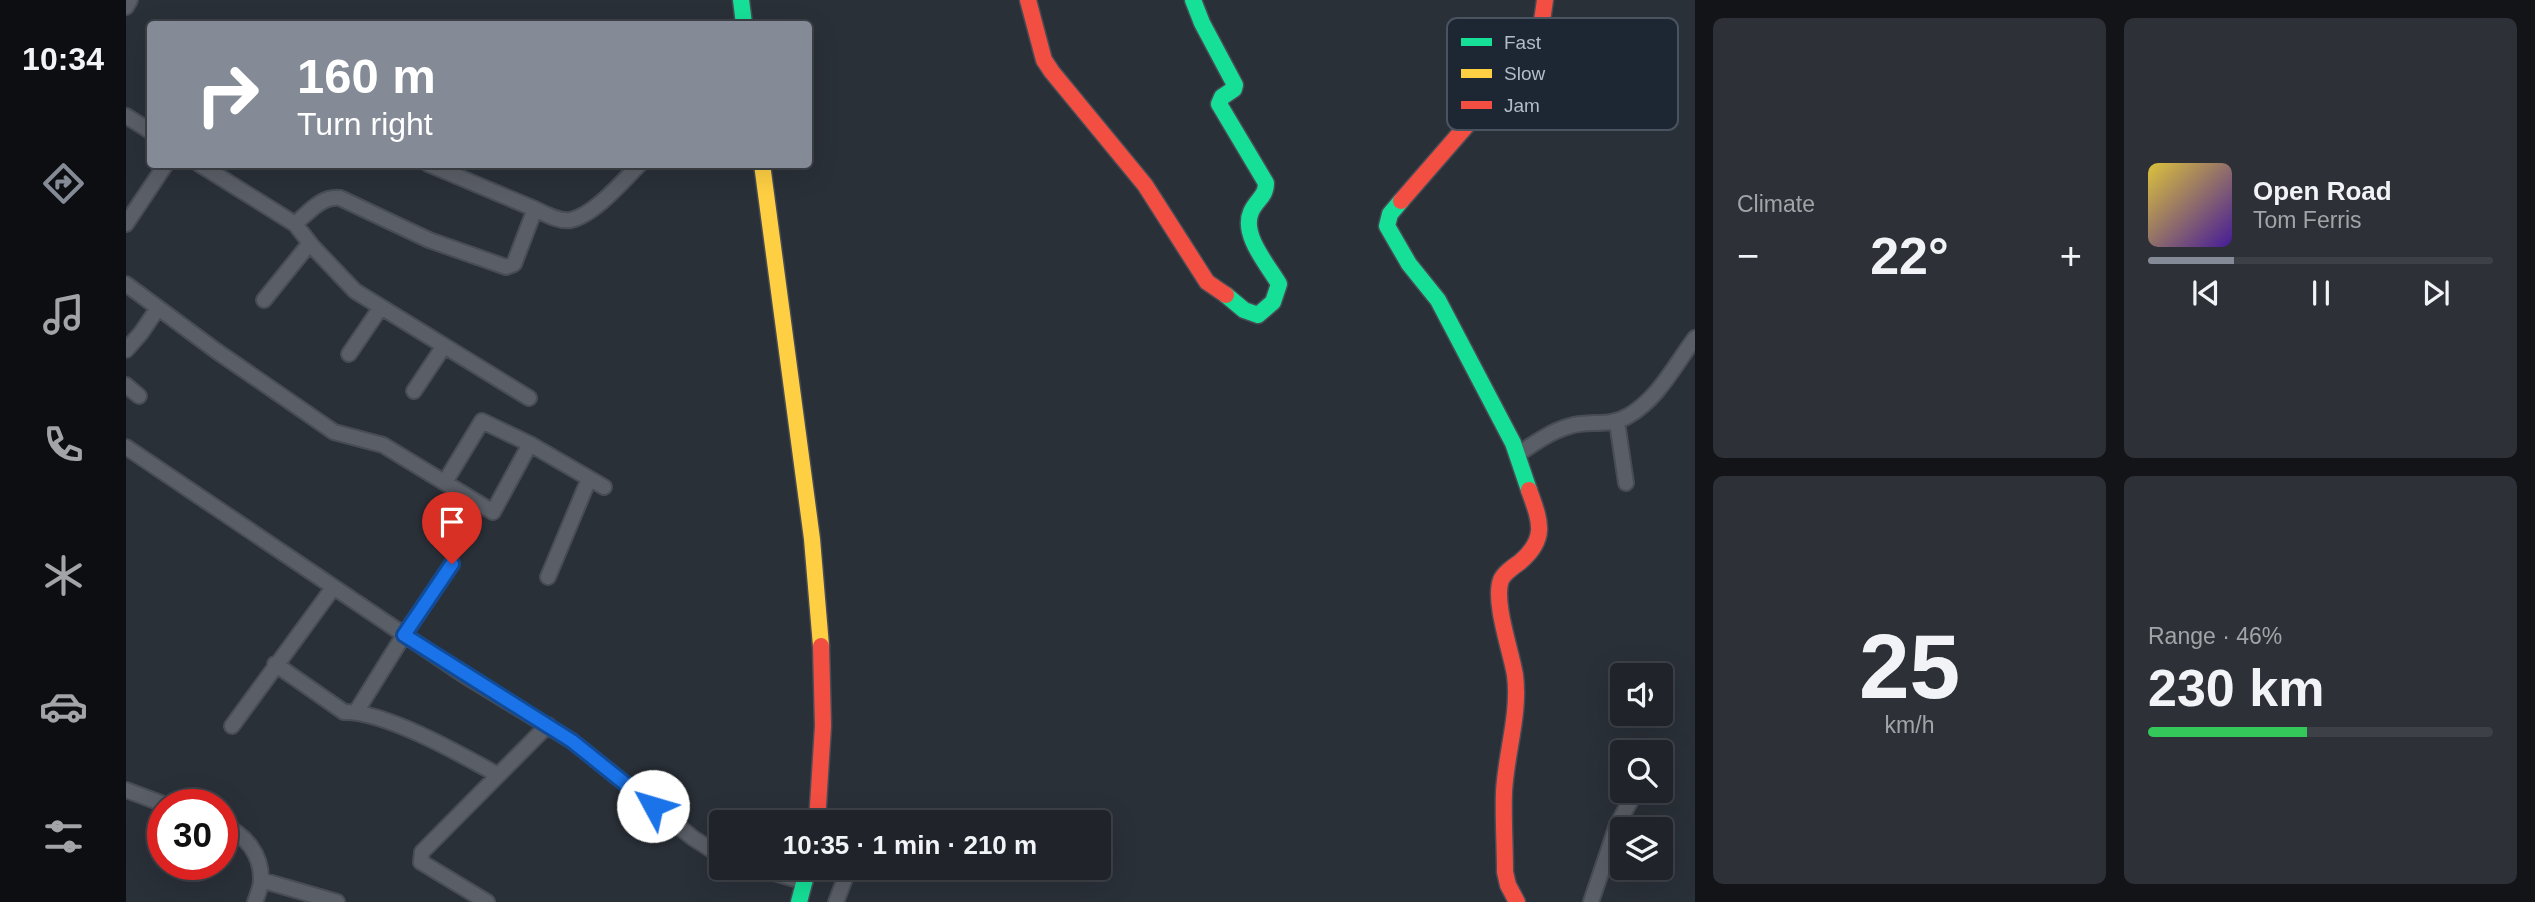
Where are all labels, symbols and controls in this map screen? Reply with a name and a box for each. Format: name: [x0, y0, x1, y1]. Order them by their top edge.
legend: [1447, 18, 1678, 130]
text: Fast: [1504, 32, 1542, 53]
text: 10:34: [22, 41, 104, 77]
icon: right: [182, 49, 273, 140]
text: 160 m: [297, 49, 436, 103]
text: Slow: [1504, 63, 1545, 84]
text: Jam: [1504, 95, 1540, 116]
text: Turn right: [297, 106, 433, 142]
icon: directions: [39, 159, 88, 208]
text: Open Road: [2253, 176, 2392, 206]
text: Climate: [1737, 191, 1815, 217]
text: Tom Ferris: [2253, 207, 2362, 233]
text: 22°: [1870, 227, 1949, 285]
text: −: [1737, 235, 1759, 277]
text: +: [2060, 235, 2082, 277]
icon: previous: [2187, 274, 2225, 312]
icon: pause: [2302, 274, 2340, 312]
icon: next: [2417, 274, 2455, 312]
icon: music: [39, 290, 88, 339]
icon: phone: [39, 420, 88, 469]
pin: [422, 492, 482, 564]
icon: arrive: [433, 503, 471, 541]
icon: climate: [39, 551, 88, 600]
text: 25: [1859, 616, 1960, 717]
text: Range · 46%: [2148, 623, 2282, 649]
text: 230 km: [2148, 659, 2324, 717]
map controls: [1610, 663, 1673, 880]
button: sound: [1610, 663, 1673, 726]
icon: car: [39, 682, 88, 731]
text: km/h: [1885, 712, 1934, 738]
button: search: [1610, 740, 1673, 803]
position arrow: [616, 769, 690, 843]
speed limit sign: 30: [147, 789, 238, 880]
icon: filters: [39, 812, 88, 861]
button: layers: [1610, 817, 1673, 880]
text: 10:35 · 1 min · 210 m: [783, 830, 1037, 860]

